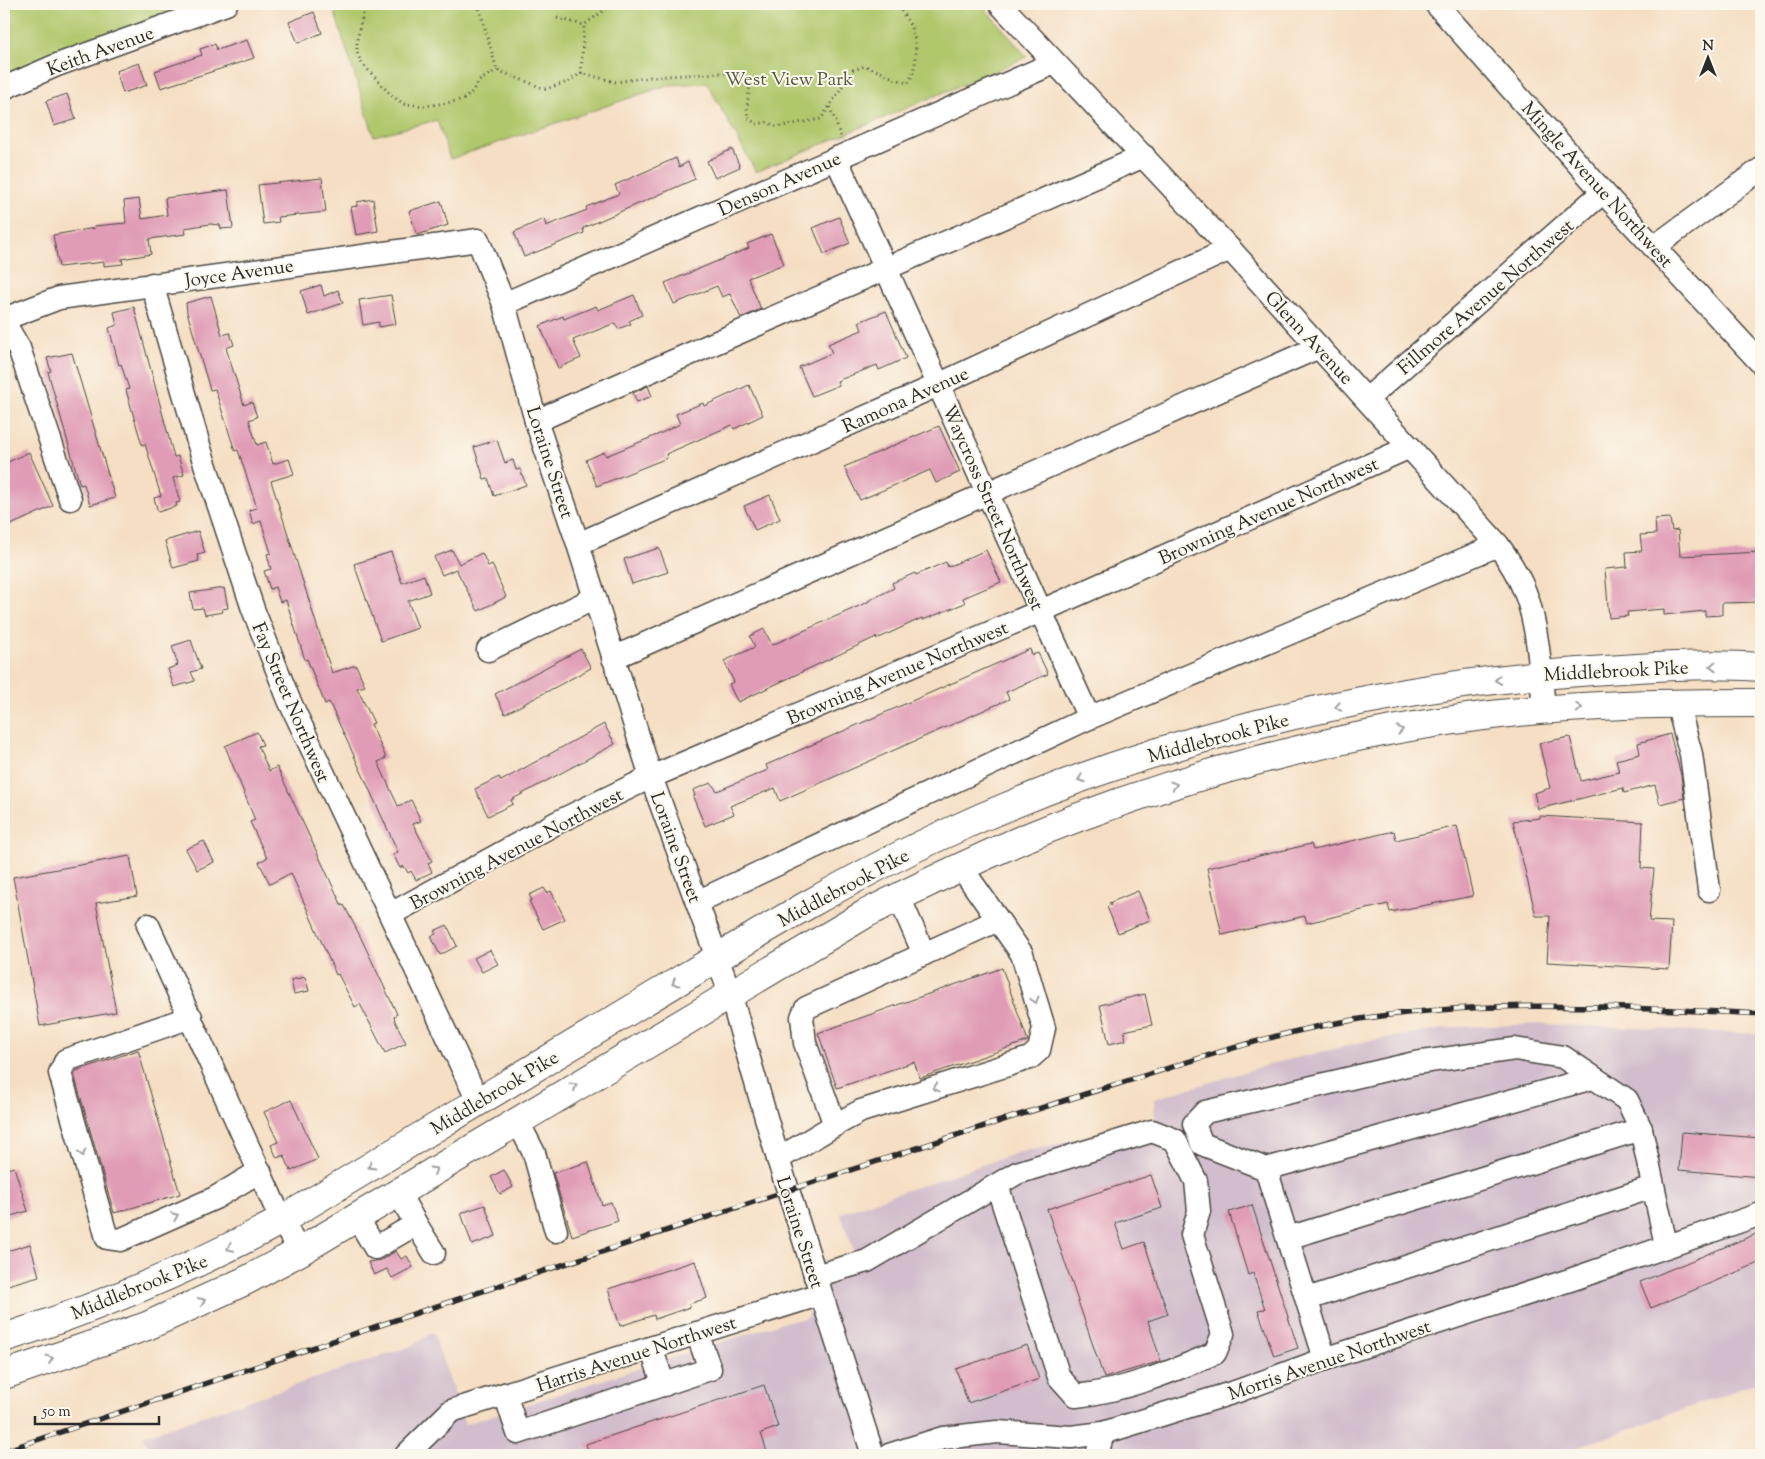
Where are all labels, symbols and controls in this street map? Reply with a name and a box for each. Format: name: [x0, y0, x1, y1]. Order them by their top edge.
street label: Keith Avenue: [43, 20, 158, 84]
north arrow: [1682, 32, 1732, 82]
text: N: [1702, 37, 1714, 57]
park label: West View Park: [725, 67, 854, 94]
street label: Mingle Avenue Northwest: [1514, 97, 1678, 275]
street label: Denson Avenue: [714, 146, 846, 224]
street label: Fillmore Avenue Northwest: [1392, 213, 1581, 382]
street label: Joyce Avenue: [182, 253, 296, 296]
street label: Glenn Avenue: [1258, 286, 1359, 392]
street label: Ramona Avenue: [838, 361, 974, 441]
street label: Waycross Street Northwest: [934, 401, 1049, 615]
street label: Loraine Street: [518, 403, 580, 523]
street label: Browning Avenue Northwest: [1155, 451, 1384, 573]
street label: Browning Avenue Northwest: [783, 615, 1013, 733]
street label: Fay Street Northwest: [244, 619, 336, 788]
street label: Middlebrook Pike: [1543, 655, 1689, 690]
one-way arrow: [1708, 660, 1716, 671]
one-way arrow: [1494, 674, 1502, 685]
one-way arrow: [1334, 701, 1342, 712]
one-way arrow: [1575, 702, 1583, 713]
street label: Middlebrook Pike: [1145, 708, 1292, 771]
one-way arrow: [1396, 726, 1405, 736]
one-way arrow: [1077, 773, 1086, 783]
one-way arrow: [1170, 781, 1178, 791]
street label: Browning Avenue Northwest: [406, 782, 629, 918]
street label: Loraine Street: [642, 789, 707, 908]
street label: Middlebrook Pike: [774, 843, 915, 935]
one-way arrow: [671, 976, 680, 986]
one-way arrow: [1030, 996, 1040, 1004]
street label: Middlebrook Pike: [426, 1045, 565, 1143]
one-way arrow: [932, 1082, 940, 1092]
one-way arrow: [568, 1083, 577, 1093]
one-way arrow: [76, 1148, 86, 1157]
one-way arrow: [367, 1160, 376, 1169]
one-way arrow: [429, 1167, 438, 1177]
street label: Loraine Street: [768, 1173, 830, 1293]
one-way arrow: [170, 1211, 179, 1222]
one-way arrow: [227, 1242, 236, 1252]
street label: Middlebrook Pike: [68, 1249, 212, 1328]
one-way arrow: [197, 1297, 206, 1308]
street label: Harris Avenue Northwest: [533, 1310, 741, 1400]
street label: Morris Avenue Northwest: [1225, 1314, 1435, 1409]
one-way arrow: [45, 1355, 54, 1365]
scale bar: [35, 1394, 159, 1426]
text: 50 m: [41, 1402, 71, 1423]

